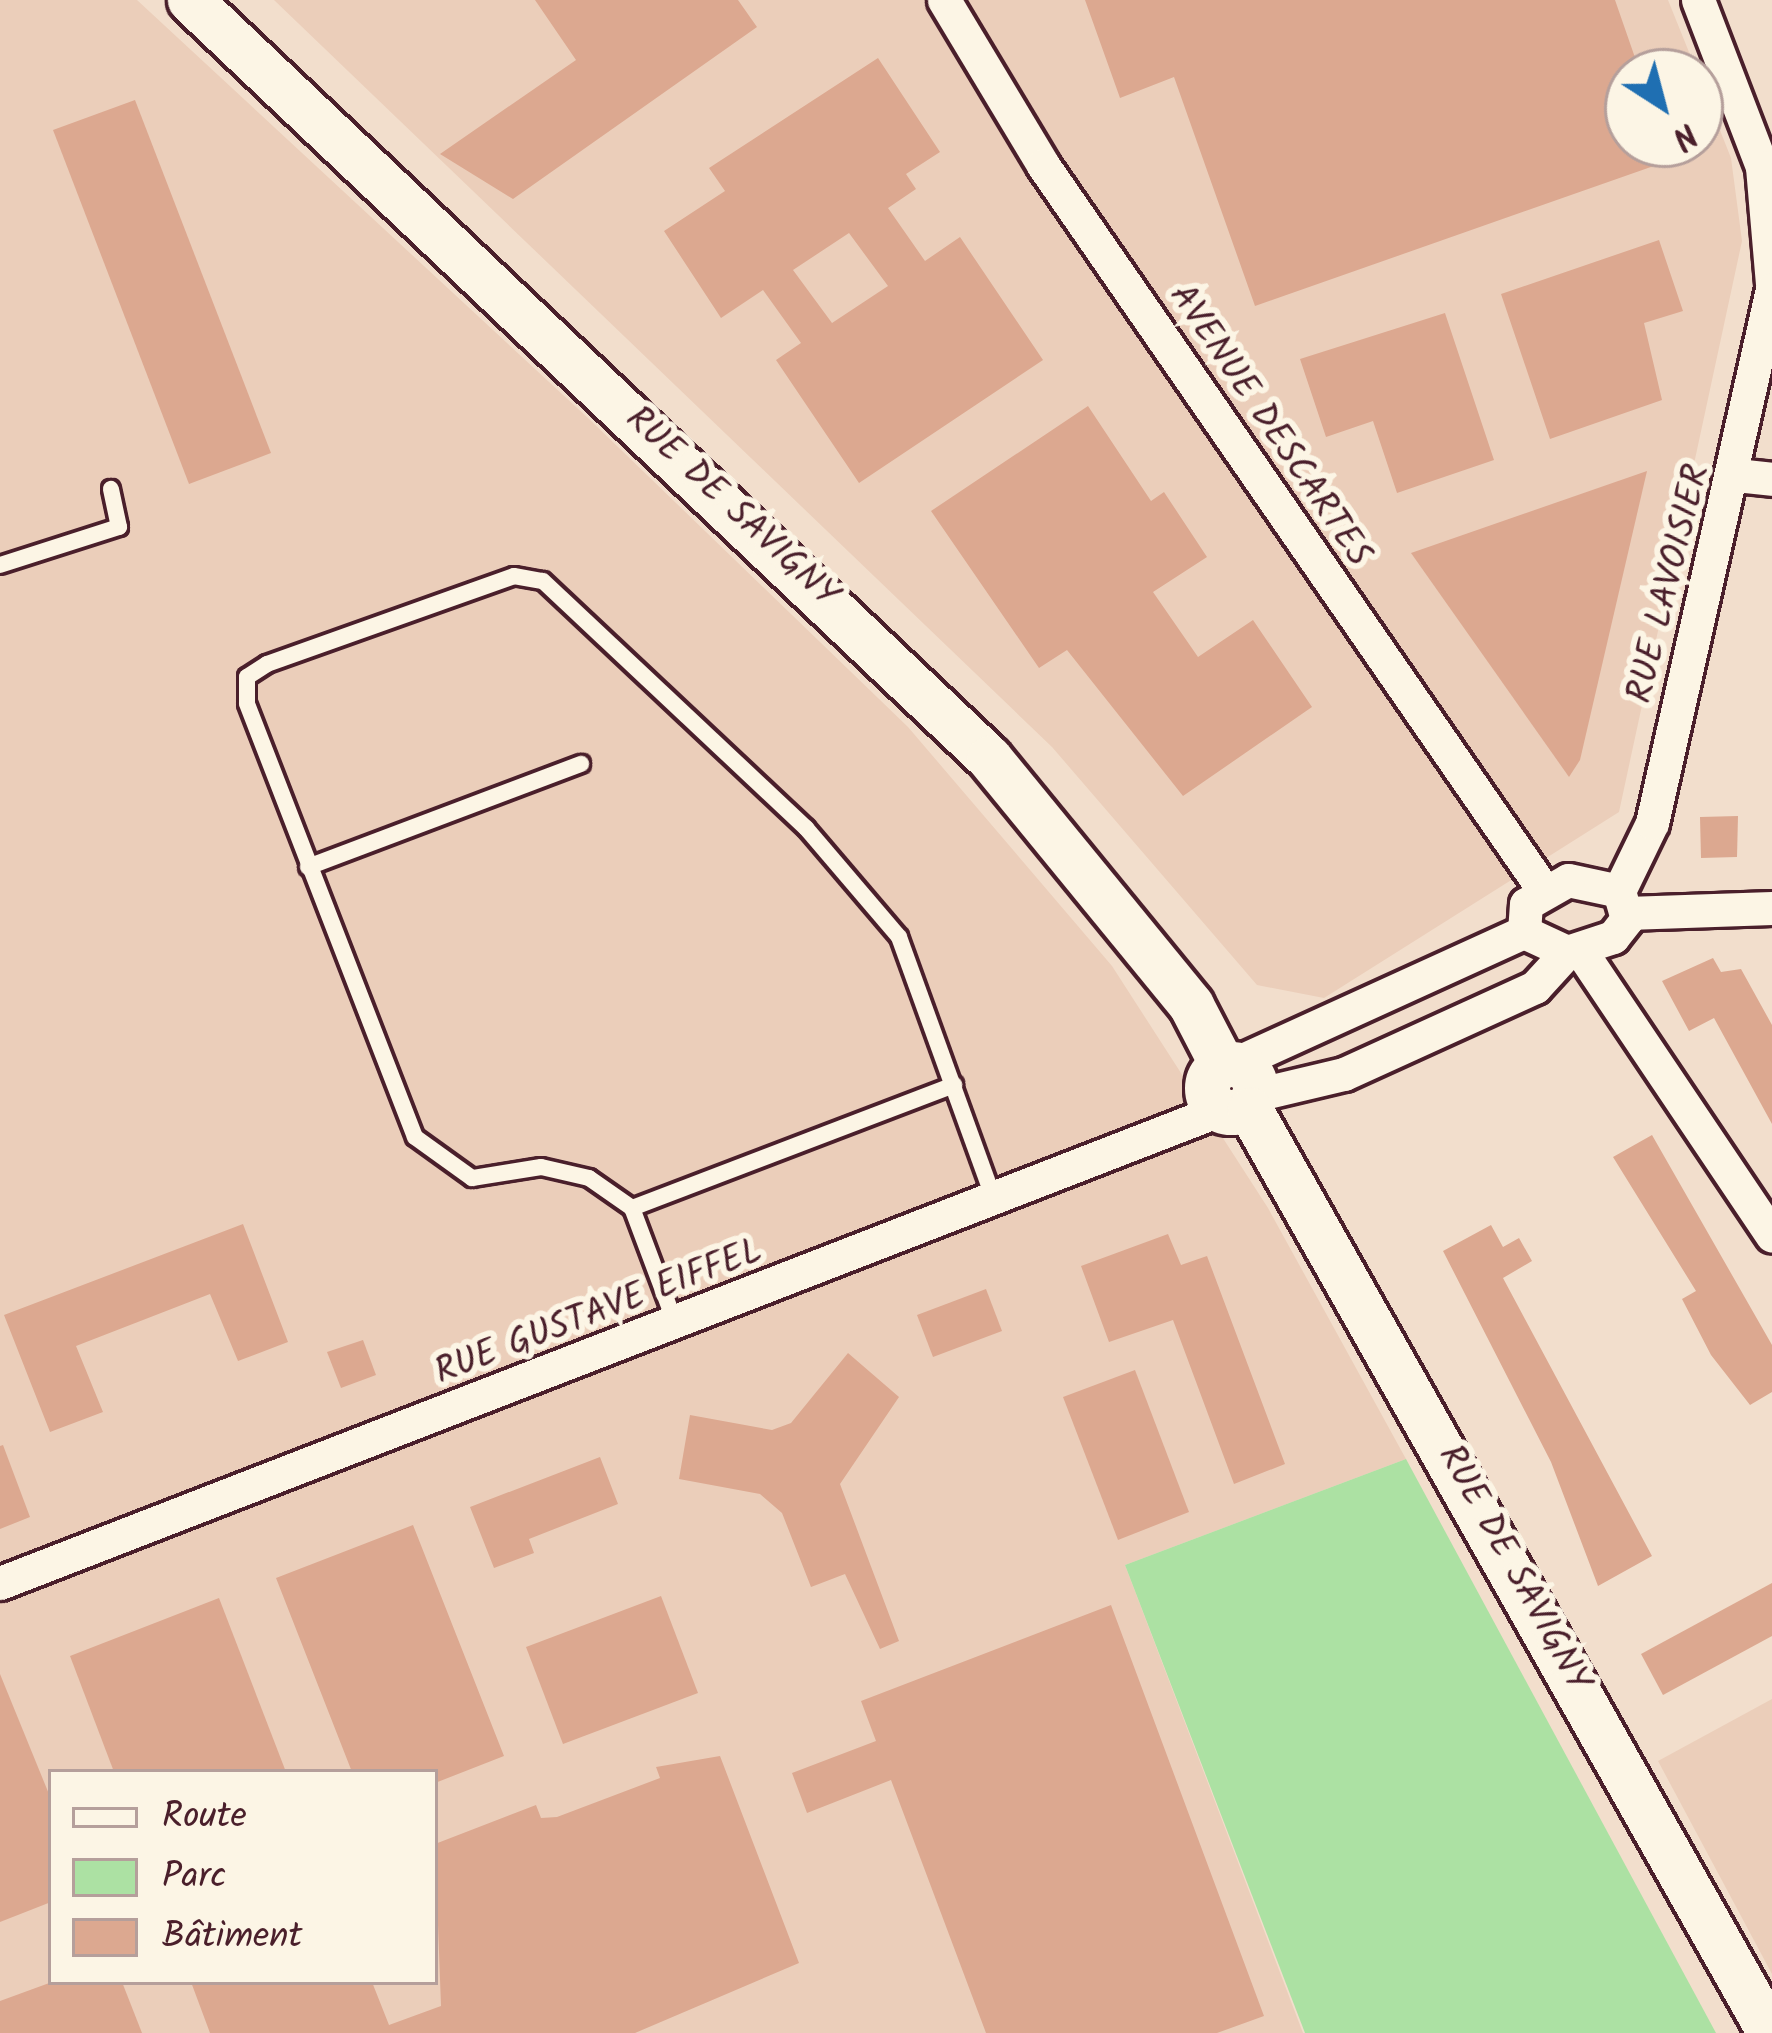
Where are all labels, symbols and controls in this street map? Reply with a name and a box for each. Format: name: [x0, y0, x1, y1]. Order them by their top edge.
north arrow: [1604, 48, 1724, 168]
text: N: [1660, 108, 1708, 163]
street label: AVENUE DESCARTES: [1159, 277, 1379, 575]
street label: RUE DE SAVIGNY: [616, 398, 846, 618]
street label: RUE LAVOISIER: [1619, 460, 1721, 708]
street label: RUE GUSTAVE EIFFEL: [429, 1231, 769, 1395]
street label: RUE DE SAVIGNY: [1427, 1438, 1599, 1700]
legend: [48, 1769, 438, 1985]
text: Route: [162, 1789, 247, 1846]
text: Parc: [162, 1849, 226, 1906]
text: Bâtiment: [162, 1909, 302, 1966]

